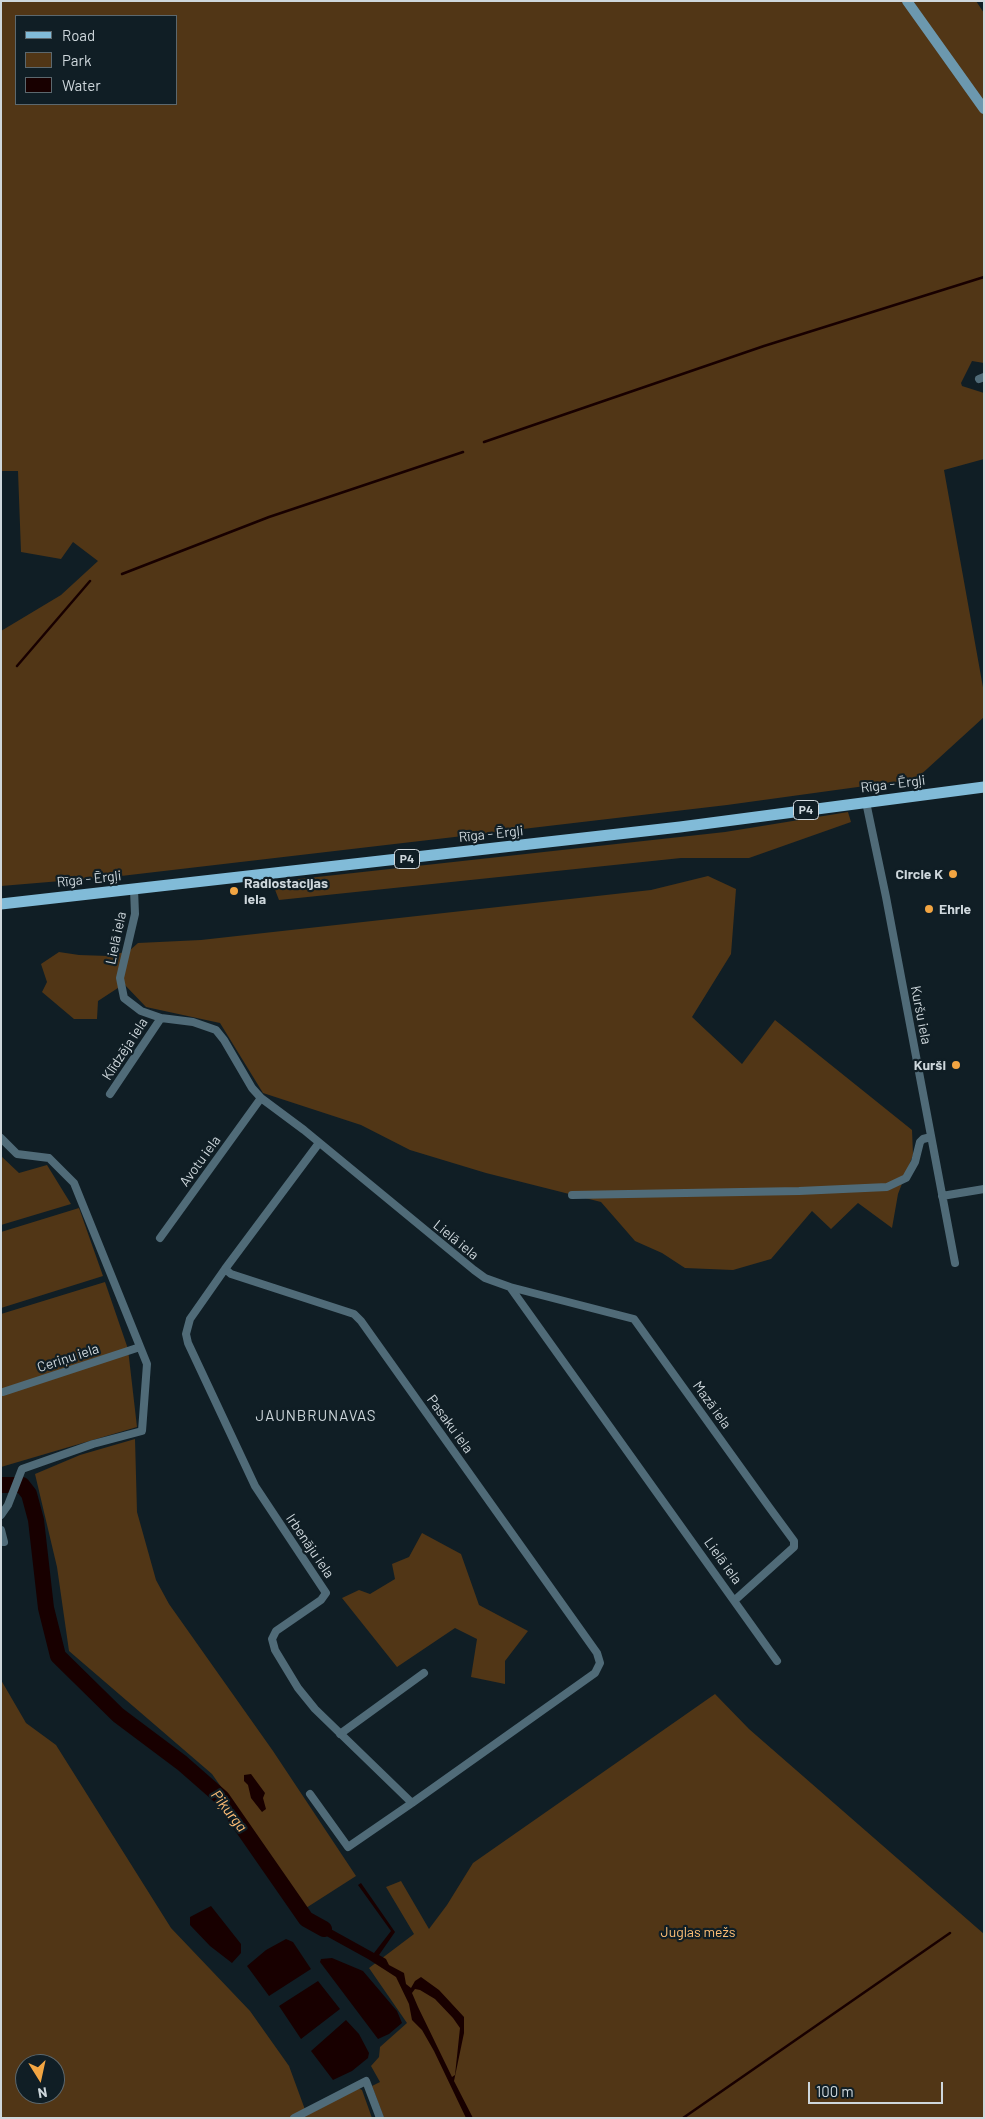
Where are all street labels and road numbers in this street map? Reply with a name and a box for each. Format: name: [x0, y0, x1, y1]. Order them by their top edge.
street label: Rīga - Ērgļi: [860, 772, 926, 796]
road number: P4: [794, 800, 818, 820]
street label: Rīga - Ērgļi: [458, 822, 524, 846]
road number: P4: [394, 850, 420, 869]
street label: Rīga - Ērgļi: [56, 867, 122, 891]
street label: Lielā iela: [102, 910, 130, 966]
street label: Kuršu iela: [907, 984, 935, 1046]
street label: Klīdzēja iela: [99, 1015, 151, 1083]
street label: Avotu iela: [176, 1132, 224, 1190]
street label: Lielā iela: [430, 1217, 482, 1263]
street label: Ceriņu iela: [35, 1340, 101, 1376]
street label: Mazā iela: [689, 1378, 735, 1432]
street label: Pasaku iela: [423, 1392, 477, 1456]
street label: Irbenāju iela: [282, 1511, 338, 1581]
street label: Lielā iela: [700, 1534, 746, 1588]

